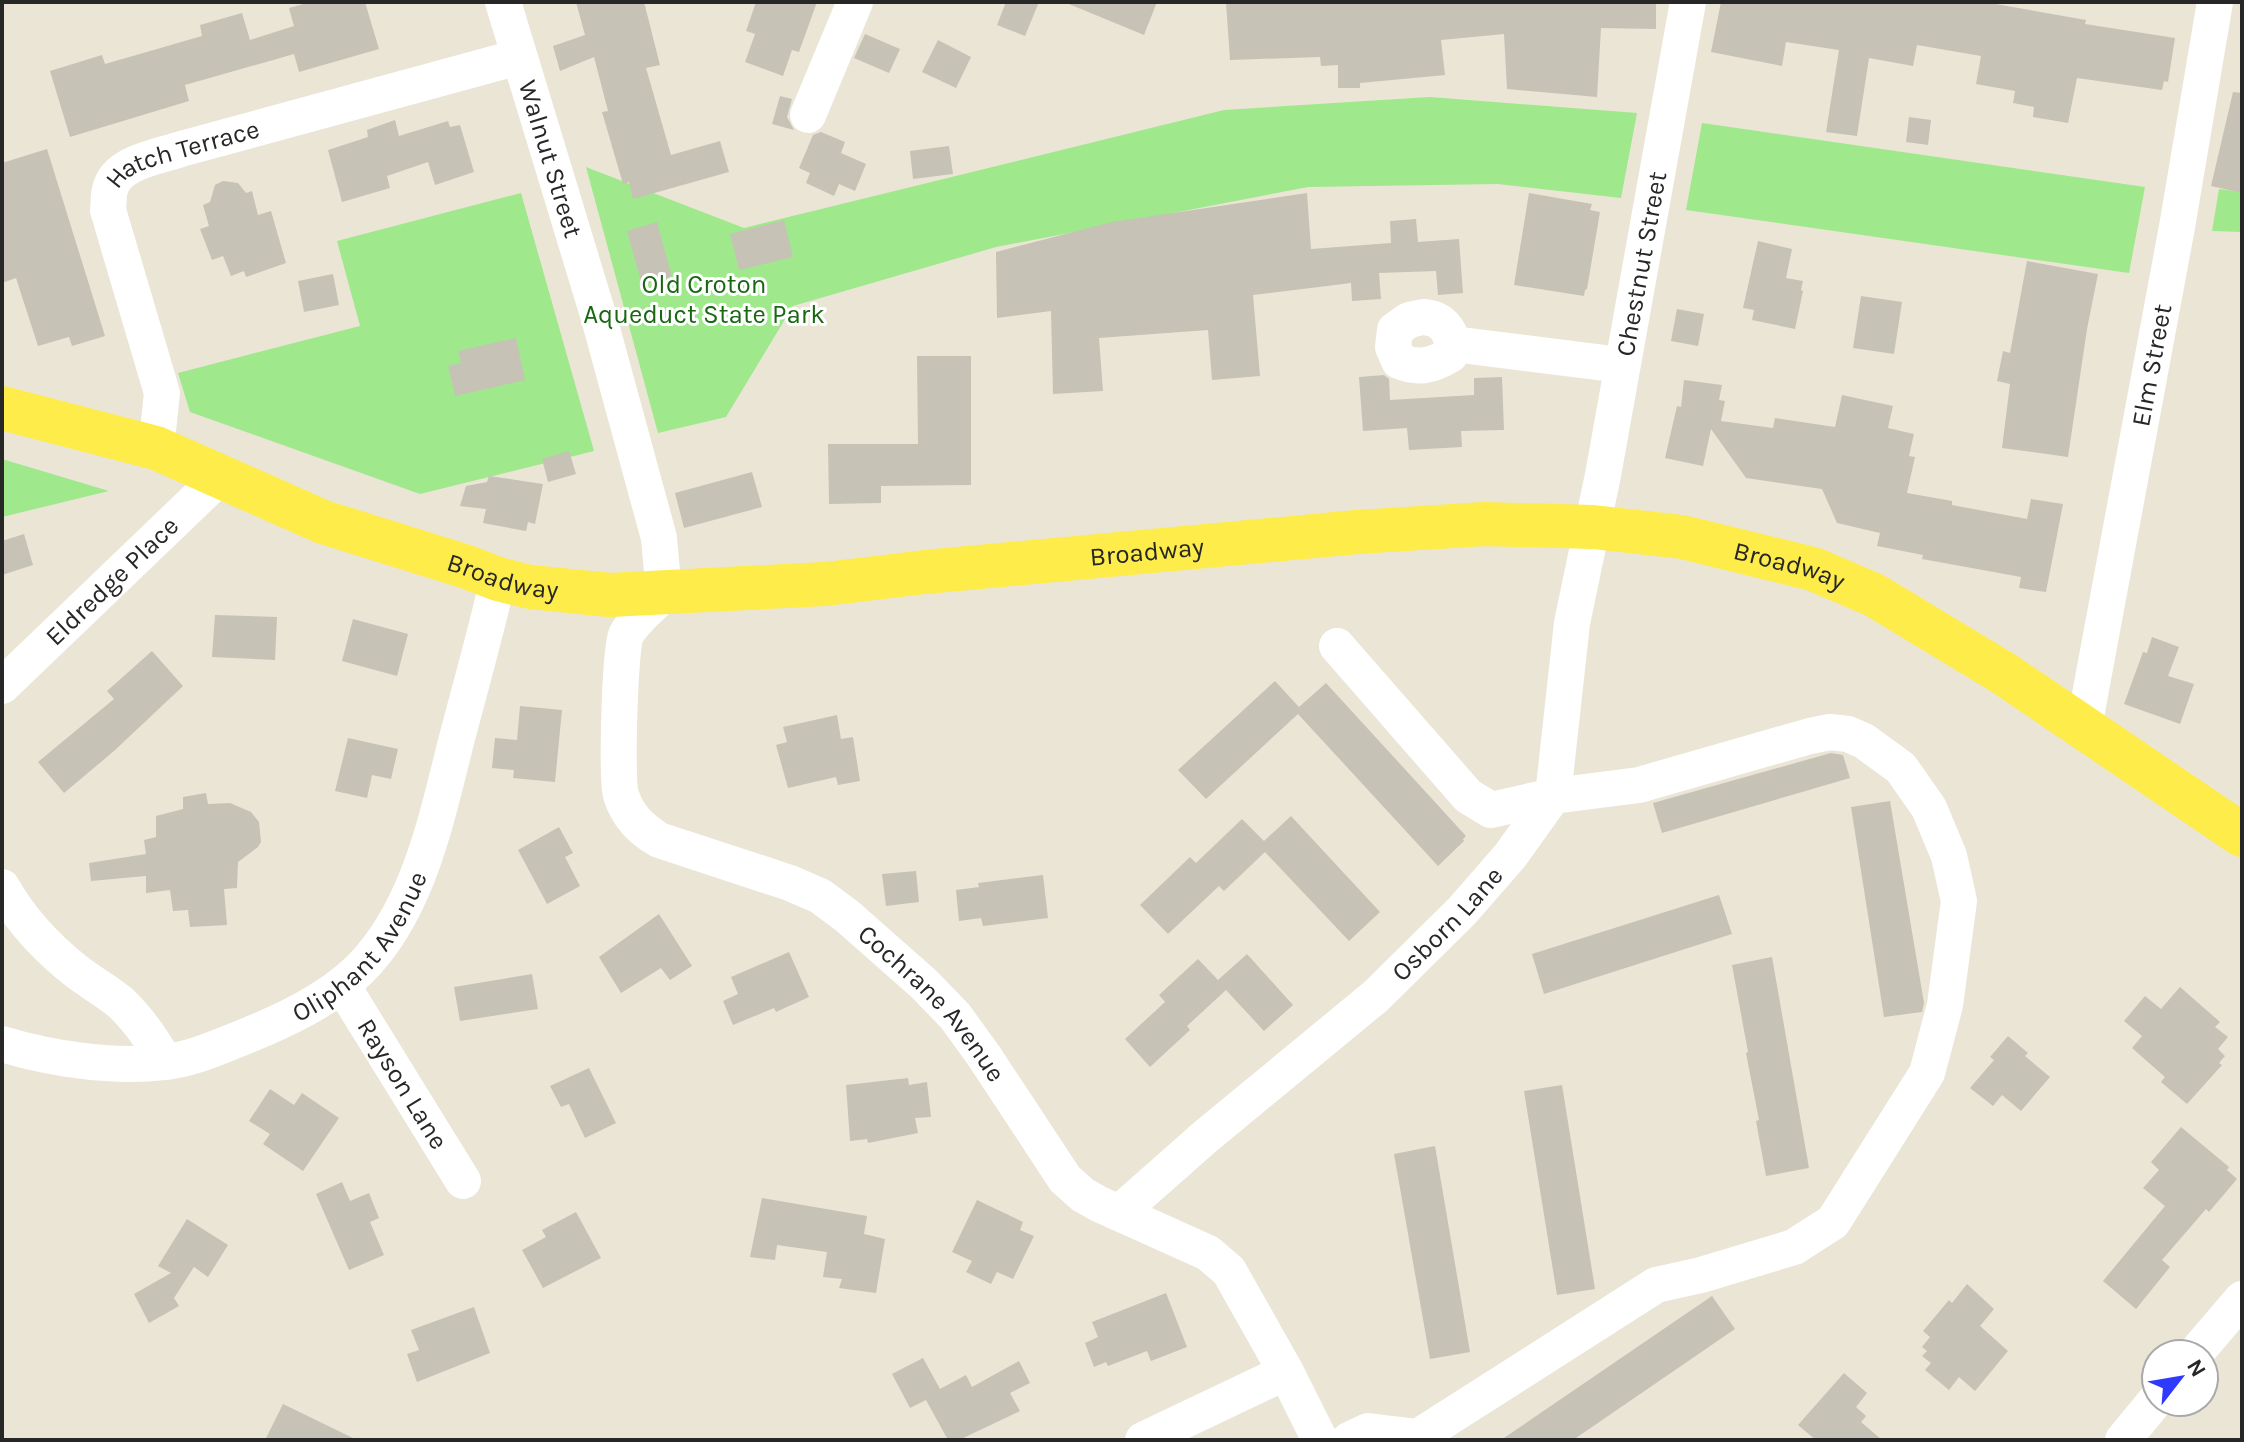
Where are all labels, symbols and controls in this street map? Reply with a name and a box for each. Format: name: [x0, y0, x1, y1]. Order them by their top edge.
street label: Walnut Street: [512, 77, 589, 242]
street label: Hatch Terrace: [99, 113, 263, 194]
street label: Chestnut Street: [1610, 169, 1673, 359]
park label: Old Croton Aqueduct State Park: [583, 269, 825, 330]
street label: Elm Street: [2125, 301, 2178, 429]
street label: Eldredge Place: [39, 510, 185, 652]
street label: Broadway: [1088, 531, 1205, 573]
street label: Broadway: [1730, 535, 1850, 597]
street label: Broadway: [443, 547, 560, 606]
street label: Osborn Lane: [1385, 860, 1510, 988]
street label: Oliphant Avenue: [287, 867, 434, 1029]
street label: Cochrane Avenue: [852, 918, 1012, 1088]
street label: Rayson Lane: [351, 1013, 454, 1155]
north arrow: [2140, 1338, 2220, 1418]
text: N: [2181, 1355, 2211, 1382]

